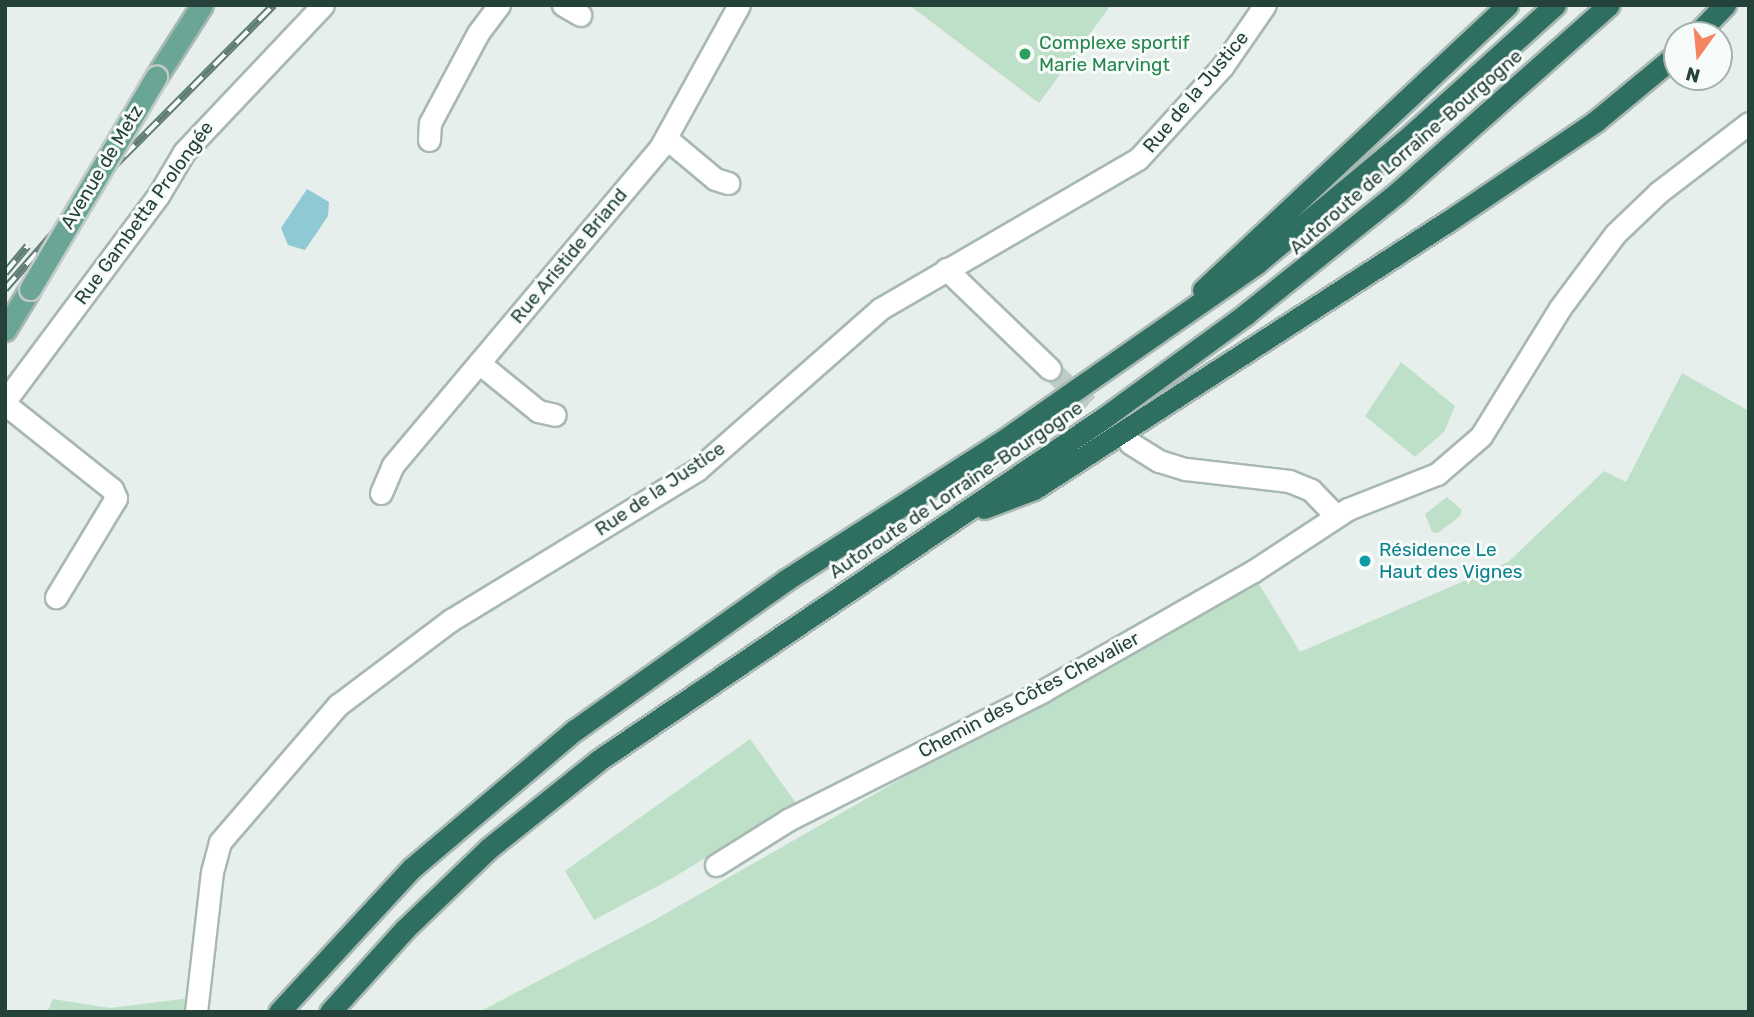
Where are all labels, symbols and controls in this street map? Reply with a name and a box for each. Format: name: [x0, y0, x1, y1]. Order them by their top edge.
north arrow: [1663, 21, 1733, 91]
street label: Rue de la Justice: [1138, 27, 1254, 157]
place label: Complexe sportif Marie Marvingt: [1039, 32, 1190, 76]
street label: Autoroute de Lorraine-Bourgogne: [1285, 45, 1527, 259]
marker: Complexe sportif Marie Marvingt: [1017, 46, 1033, 62]
text: N: [1683, 62, 1703, 88]
street label: Avenue de Metz: [56, 101, 148, 233]
street label: Rue Gambetta Prolongée: [70, 117, 218, 309]
street label: Rue Aristide Briand: [506, 184, 632, 328]
street label: Autoroute de Lorraine-Bourgogne: [825, 396, 1087, 584]
street label: Rue de la Justice: [591, 437, 729, 541]
place label: Résidence Le Haut des Vignes: [1379, 539, 1523, 583]
marker: Résidence Le Haut des Vignes: [1357, 553, 1373, 569]
street label: Chemin des Côtes Chevalier: [915, 627, 1143, 763]

